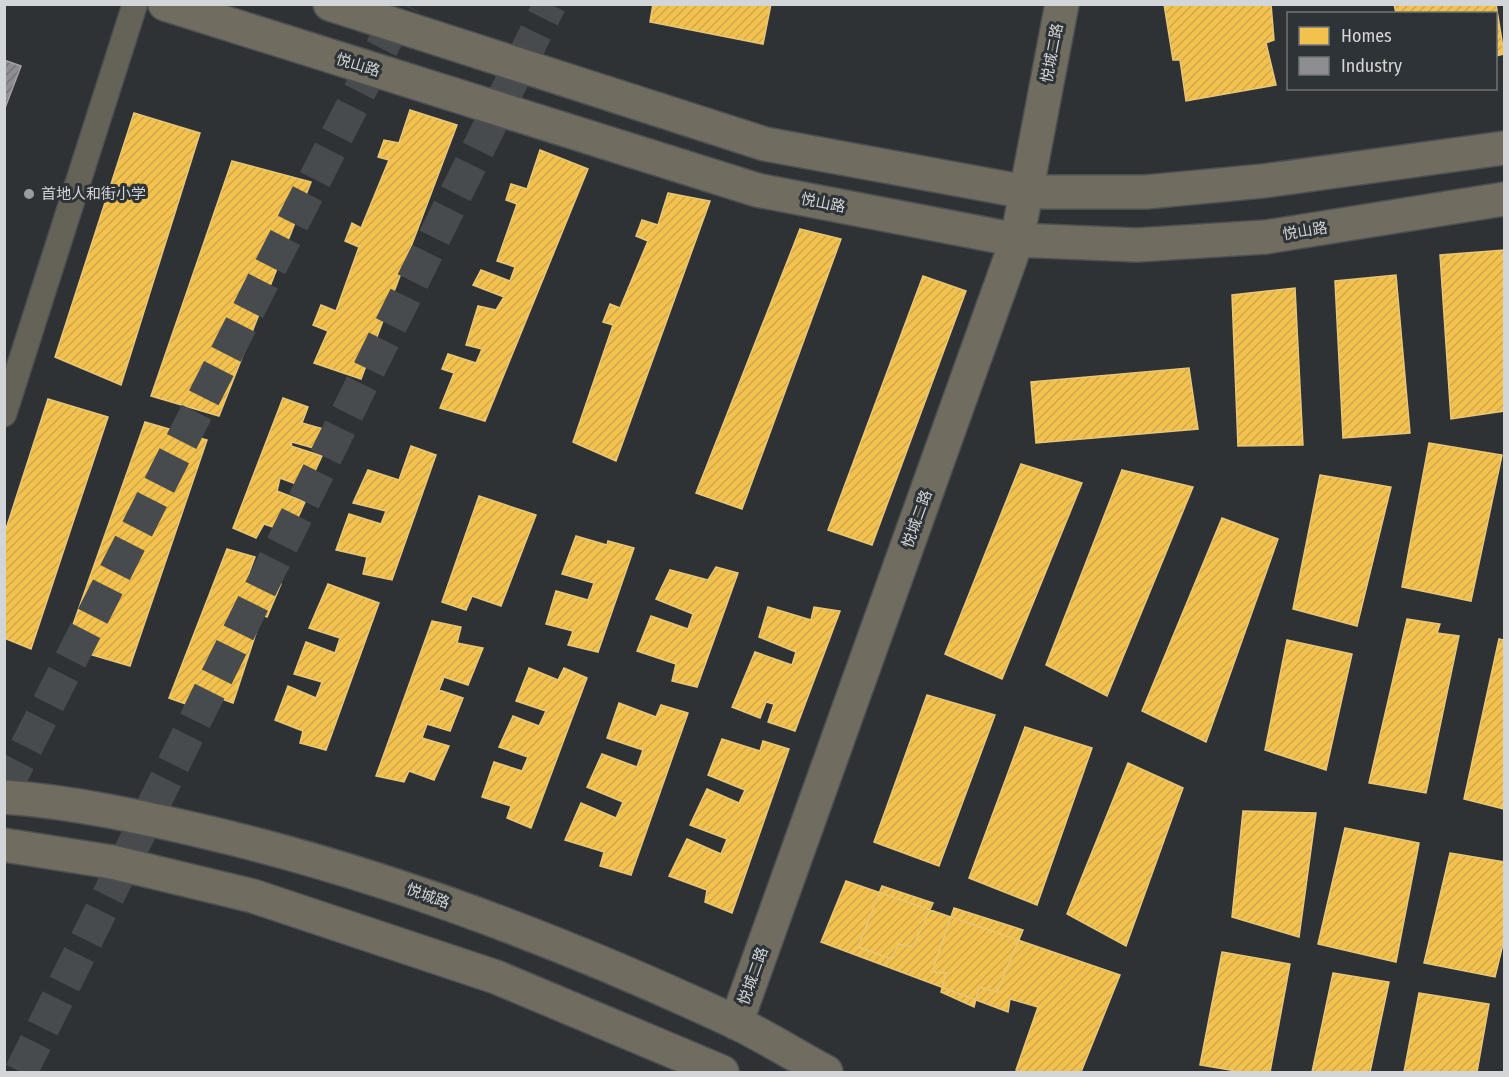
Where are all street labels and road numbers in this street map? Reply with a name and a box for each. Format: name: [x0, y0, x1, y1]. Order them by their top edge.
street label: 悦城二路: [1037, 22, 1067, 84]
street label: 悦山路: [334, 50, 382, 80]
street label: 悦山路: [799, 190, 847, 216]
street label: 悦山路: [1281, 219, 1329, 243]
street label: 悦城二路: [898, 488, 936, 550]
street label: 悦城路: [404, 880, 452, 912]
street label: 悦城二路: [734, 945, 772, 1007]

